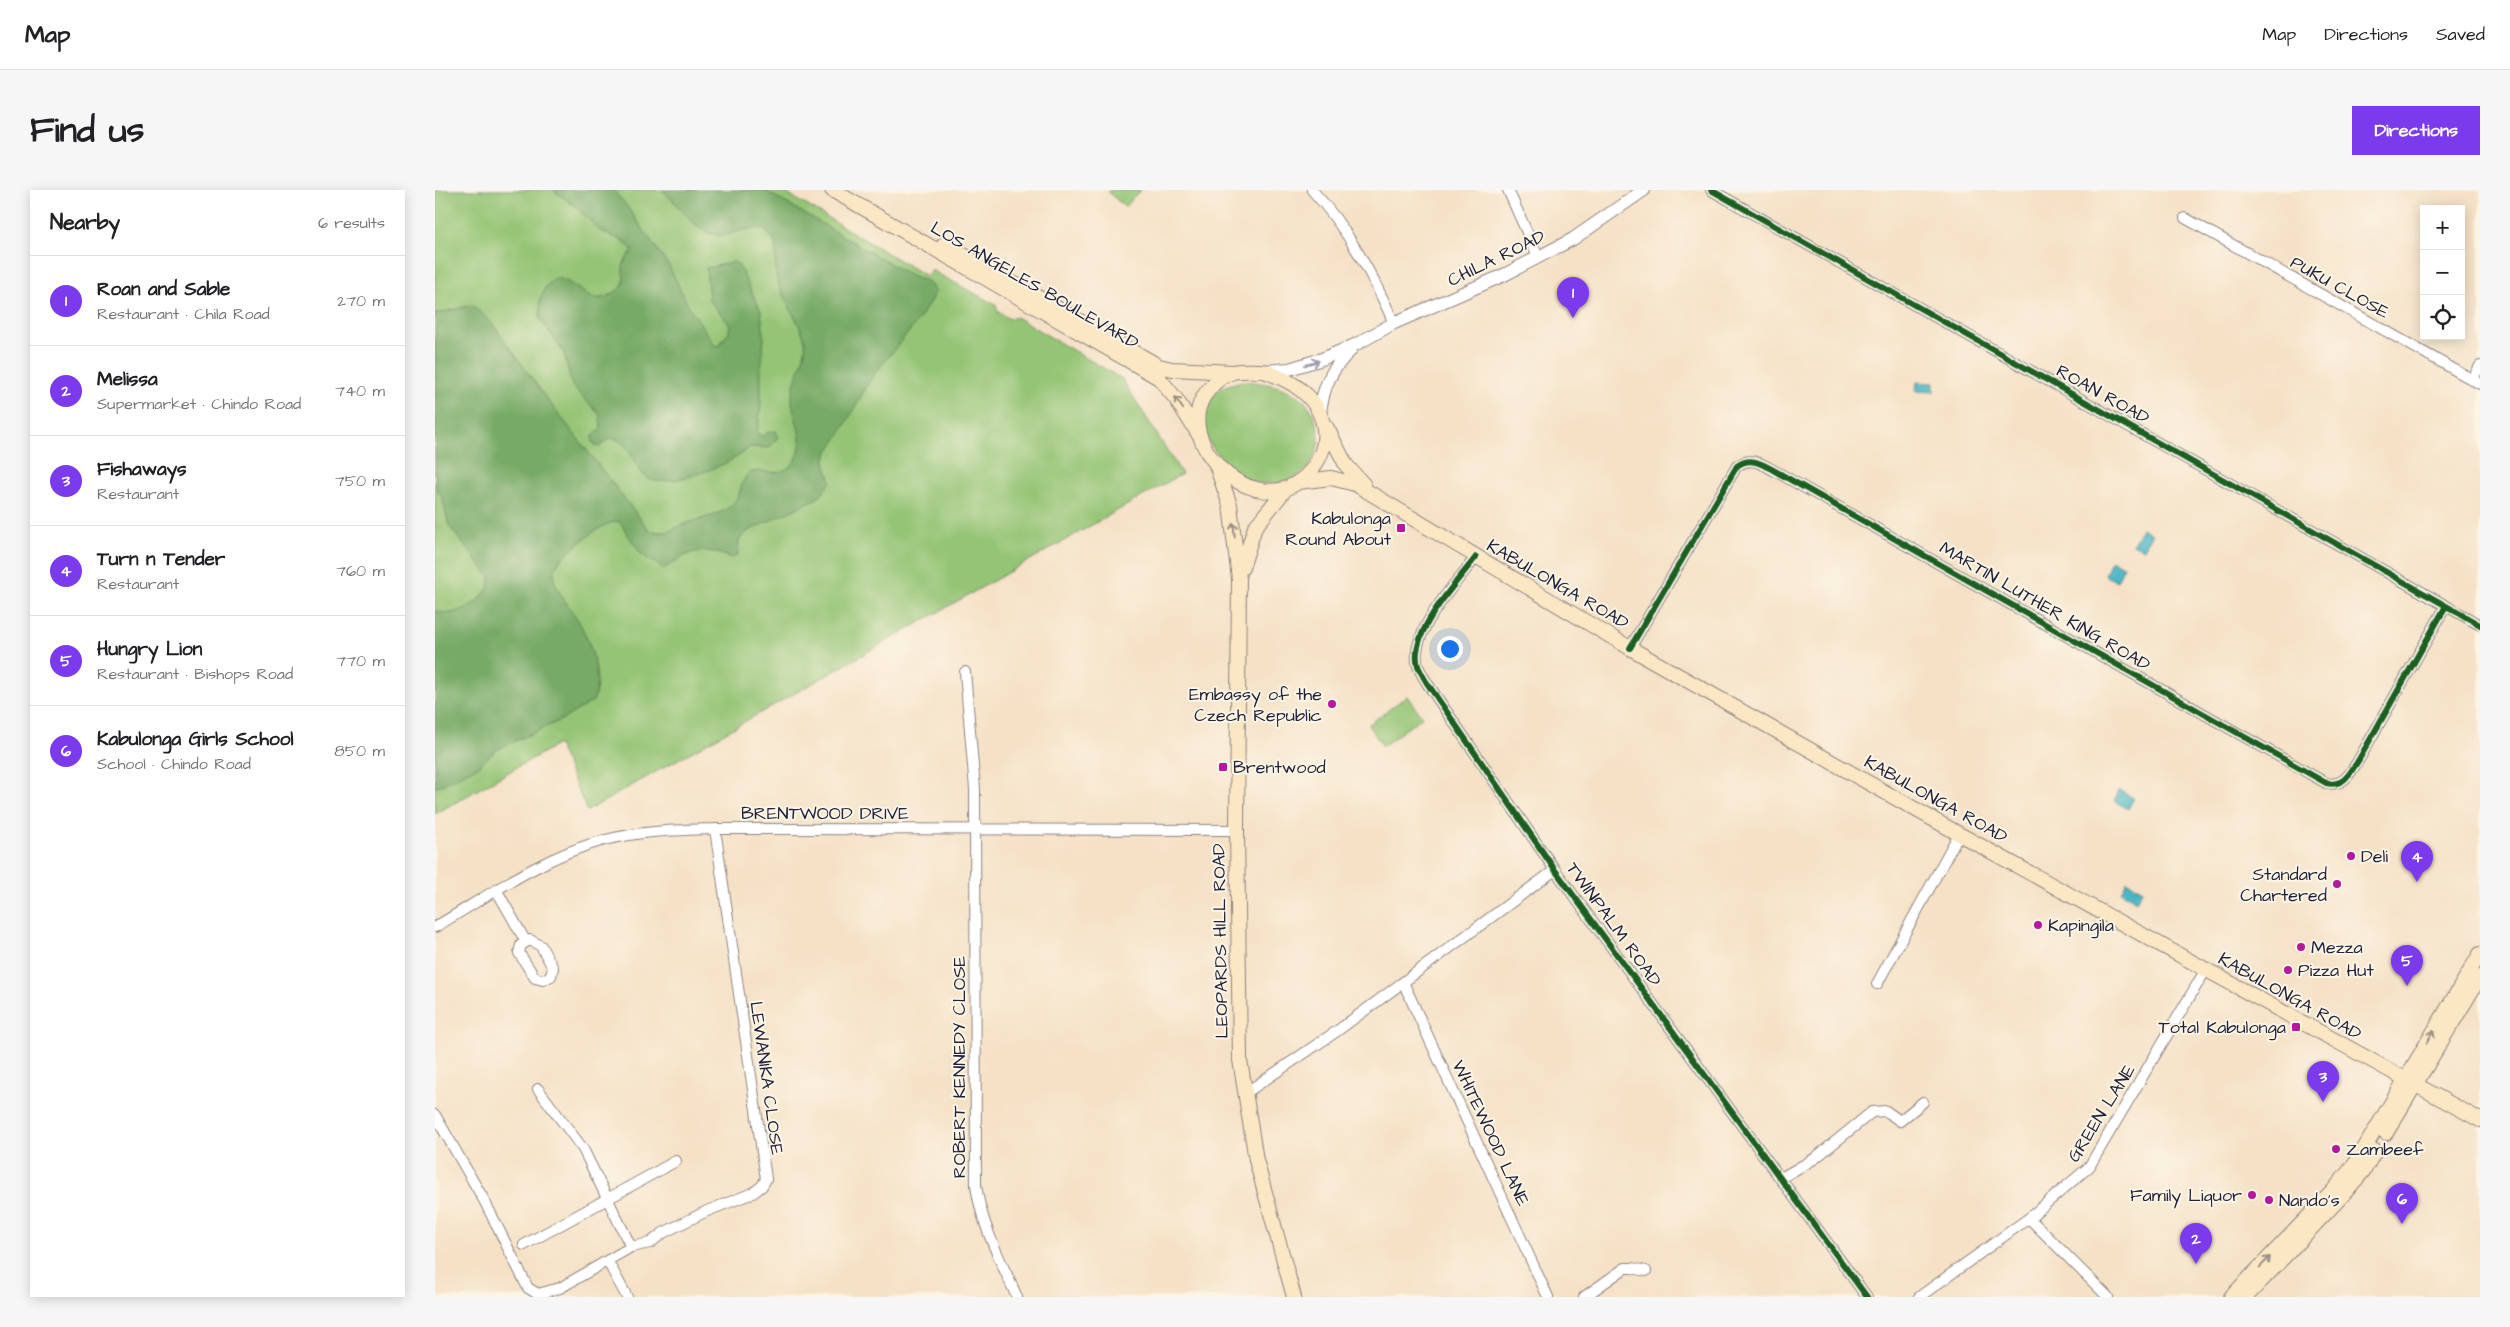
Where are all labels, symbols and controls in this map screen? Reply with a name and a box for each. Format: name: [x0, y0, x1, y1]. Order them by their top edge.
text: Map: [25, 18, 70, 52]
text: Map: [2262, 22, 2296, 47]
text: Directions: [2324, 22, 2408, 47]
text: Saved: [2436, 22, 2485, 47]
text: Find us: [30, 106, 144, 155]
button: Directions: [2352, 106, 2480, 155]
map controls: [2420, 205, 2465, 340]
button: +: [2420, 205, 2465, 250]
text: Nearby: [50, 208, 120, 237]
text: 6 results: [318, 212, 385, 234]
street label: LOS ANGELES BOULEVARD: [926, 215, 1144, 356]
street label: CHILA ROAD: [1443, 224, 1549, 293]
street label: PUKU CLOSE: [2286, 250, 2394, 325]
button: −: [2420, 250, 2465, 295]
text: Roan and Sable: [97, 276, 230, 303]
pin: 1: [1557, 277, 1589, 318]
text: 1: [65, 290, 67, 312]
text: 270 m: [337, 290, 385, 312]
button: locate: [2420, 295, 2465, 340]
text: Restaurant · Chila Road: [97, 303, 270, 325]
one-way arrow: [1303, 358, 1319, 367]
street label: ROAN ROAD: [2052, 359, 2154, 430]
text: Melissa: [97, 366, 158, 393]
text: 2: [61, 380, 71, 402]
text: 740 m: [335, 380, 385, 402]
text: Supermarket · Chindo Road: [97, 393, 301, 415]
one-way arrow: [1174, 397, 1184, 411]
text: Fishaways: [97, 456, 187, 483]
text: 3: [62, 470, 70, 492]
text: 750 m: [335, 470, 385, 492]
text: Restaurant: [97, 483, 179, 505]
place label: Kabulonga Round About: [1285, 506, 1392, 552]
one-way arrow: [1229, 522, 1239, 538]
marker: Kabulonga Round About: [1395, 522, 1407, 534]
street label: KABULONGA ROAD: [1482, 533, 1634, 636]
street label: MARTIN LUTHER KING ROAD: [1935, 536, 2155, 677]
text: Turn n Tender: [97, 546, 225, 573]
text: 4: [61, 560, 71, 582]
text: 760 m: [336, 560, 385, 582]
text: Restaurant: [97, 573, 179, 595]
text: Hungry Lion: [97, 636, 202, 663]
your location: [1437, 636, 1463, 662]
text: 5: [60, 650, 72, 672]
text: 770 m: [336, 650, 385, 672]
text: Restaurant · Bishops Road: [97, 663, 293, 685]
place label: Embassy of the Czech Republic: [1189, 682, 1322, 728]
marker: Embassy of the Czech Republic: [1326, 698, 1338, 710]
text: Kabulonga Girls School: [97, 726, 293, 753]
text: 6: [61, 740, 71, 762]
text: 850 m: [334, 740, 385, 762]
street label: KABULONGA ROAD: [1860, 750, 2012, 849]
text: School · Chindo Road: [97, 753, 251, 775]
place label: Brentwood: [1233, 755, 1326, 780]
marker: Brentwood: [1217, 761, 1229, 773]
street label: BRENTWOOD DRIVE: [741, 801, 909, 826]
pin: 4: [2401, 841, 2433, 882]
street label: LEOPARDS HILL ROAD: [1206, 843, 1235, 1039]
place label: Deli: [2361, 844, 2388, 869]
marker: Deli: [2345, 850, 2357, 862]
street label: TWINPALM ROAD: [1560, 857, 1667, 992]
place label: Standard Chartered: [2240, 862, 2327, 908]
marker: Standard Chartered: [2331, 878, 2343, 890]
place label: Kapingila: [2048, 913, 2114, 939]
marker: Kapingila: [2032, 919, 2044, 931]
place label: Mezza: [2311, 935, 2363, 960]
marker: Mezza: [2295, 941, 2307, 953]
pin: 5: [2391, 945, 2423, 986]
street label: KABULONGA ROAD: [2214, 947, 2366, 1046]
street label: ROBERT KENNEDY CLOSE: [947, 955, 972, 1178]
place label: Pizza Hut: [2298, 958, 2374, 983]
marker: Pizza Hut: [2282, 964, 2294, 976]
street label: LEWANIKA CLOSE: [743, 1000, 790, 1157]
place label: Total Kabulonga: [2158, 1015, 2286, 1041]
marker: Total Kabulonga: [2290, 1021, 2302, 1033]
one-way arrow: [2426, 1030, 2436, 1045]
street label: WHITEWOOD LANE: [1446, 1056, 1535, 1211]
street label: GREEN LANE: [2061, 1059, 2142, 1167]
pin: 3: [2307, 1061, 2339, 1102]
place label: Zambeef: [2346, 1137, 2424, 1162]
marker: Zambeef: [2330, 1143, 2342, 1155]
place label: Family Liquor: [2130, 1183, 2242, 1209]
pin: 6: [2386, 1183, 2418, 1224]
place label: Nando's: [2279, 1188, 2340, 1213]
marker: Family Liquor: [2246, 1189, 2258, 1201]
marker: Nando's: [2263, 1194, 2275, 1206]
pin: 2: [2180, 1223, 2212, 1264]
one-way arrow: [2259, 1256, 2271, 1268]

